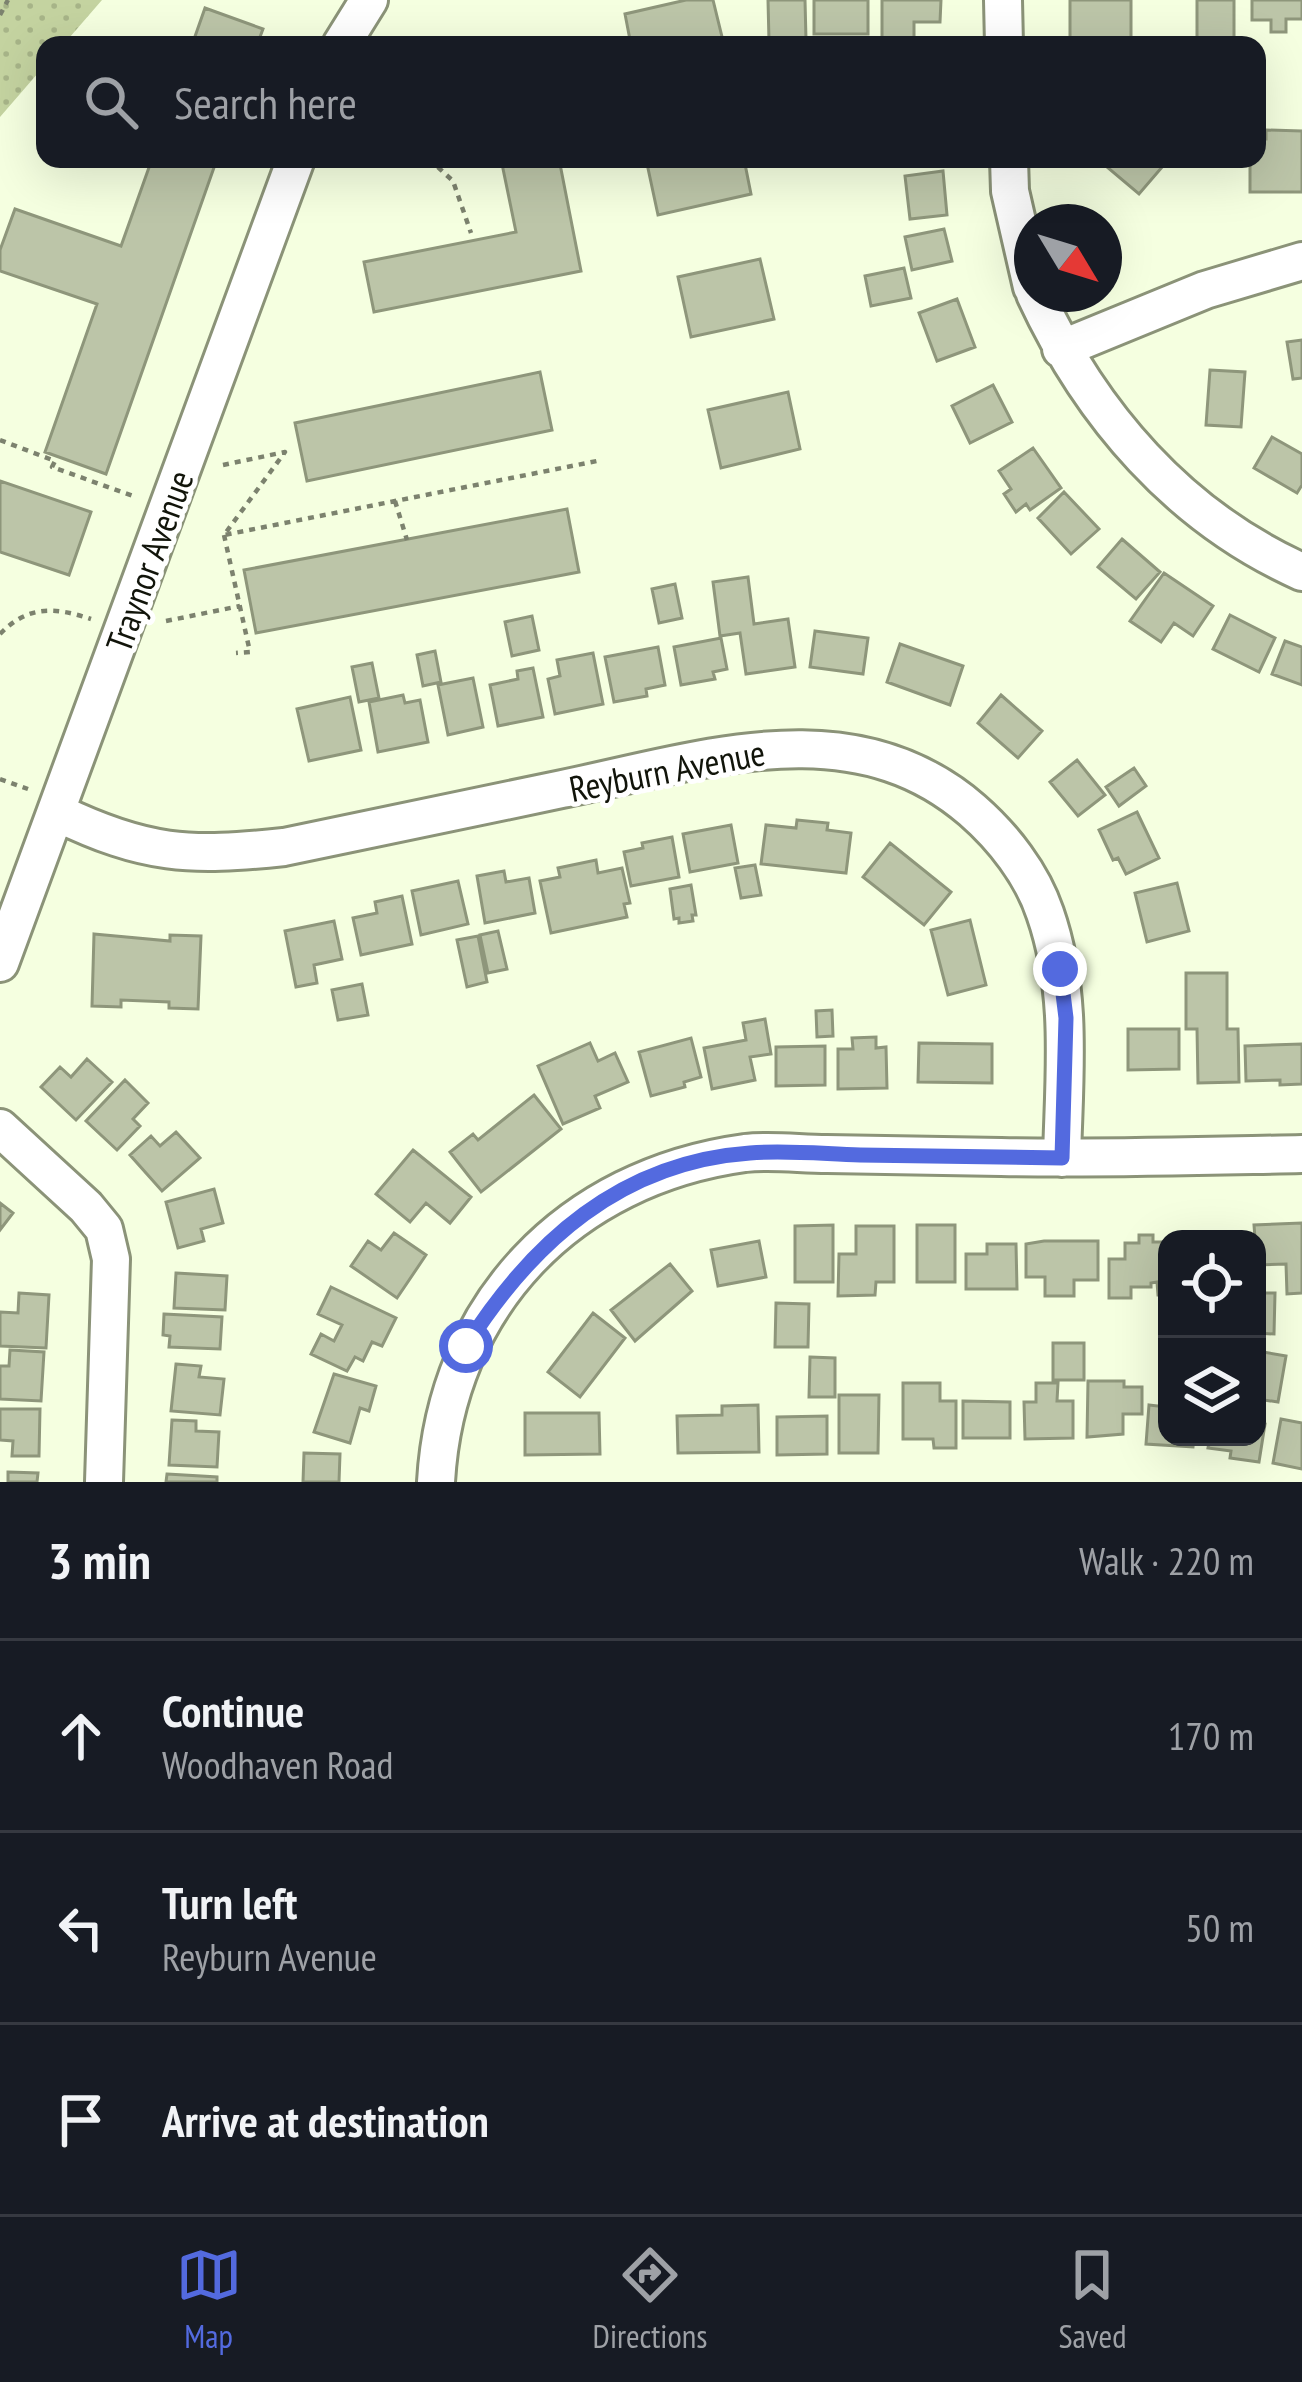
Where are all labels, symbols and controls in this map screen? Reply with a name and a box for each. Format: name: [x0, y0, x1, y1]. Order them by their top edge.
search box: [36, 36, 1266, 168]
icon: search: [78, 69, 144, 135]
text: Search here: [174, 73, 357, 131]
north arrow: [1014, 204, 1122, 312]
street label: Traynor Avenue: [94, 464, 204, 658]
street label: Reyburn Avenue: [565, 728, 769, 812]
route end: [1033, 942, 1087, 996]
map controls: [1158, 1230, 1266, 1446]
button: locate: [1158, 1230, 1266, 1338]
route start: [439, 1319, 493, 1373]
button: layers: [1158, 1338, 1266, 1446]
text: 3 min: [48, 1527, 151, 1593]
text: Walk · 220 m: [1079, 1535, 1254, 1586]
text: Continue: [162, 1681, 304, 1739]
icon: ahead: [48, 1703, 114, 1769]
text: 170 m: [1168, 1710, 1254, 1761]
text: Woodhaven Road: [162, 1739, 393, 1790]
text: Turn left: [162, 1873, 297, 1931]
icon: left: [48, 1895, 114, 1961]
text: 50 m: [1185, 1902, 1254, 1953]
text: Reyburn Avenue: [162, 1931, 377, 1982]
icon: arrive: [48, 2087, 114, 2153]
text: Arrive at destination: [162, 2091, 489, 2149]
tab: Map: [176, 2242, 242, 2357]
tab: Directions: [593, 2242, 707, 2357]
tab: Saved: [1058, 2242, 1126, 2357]

